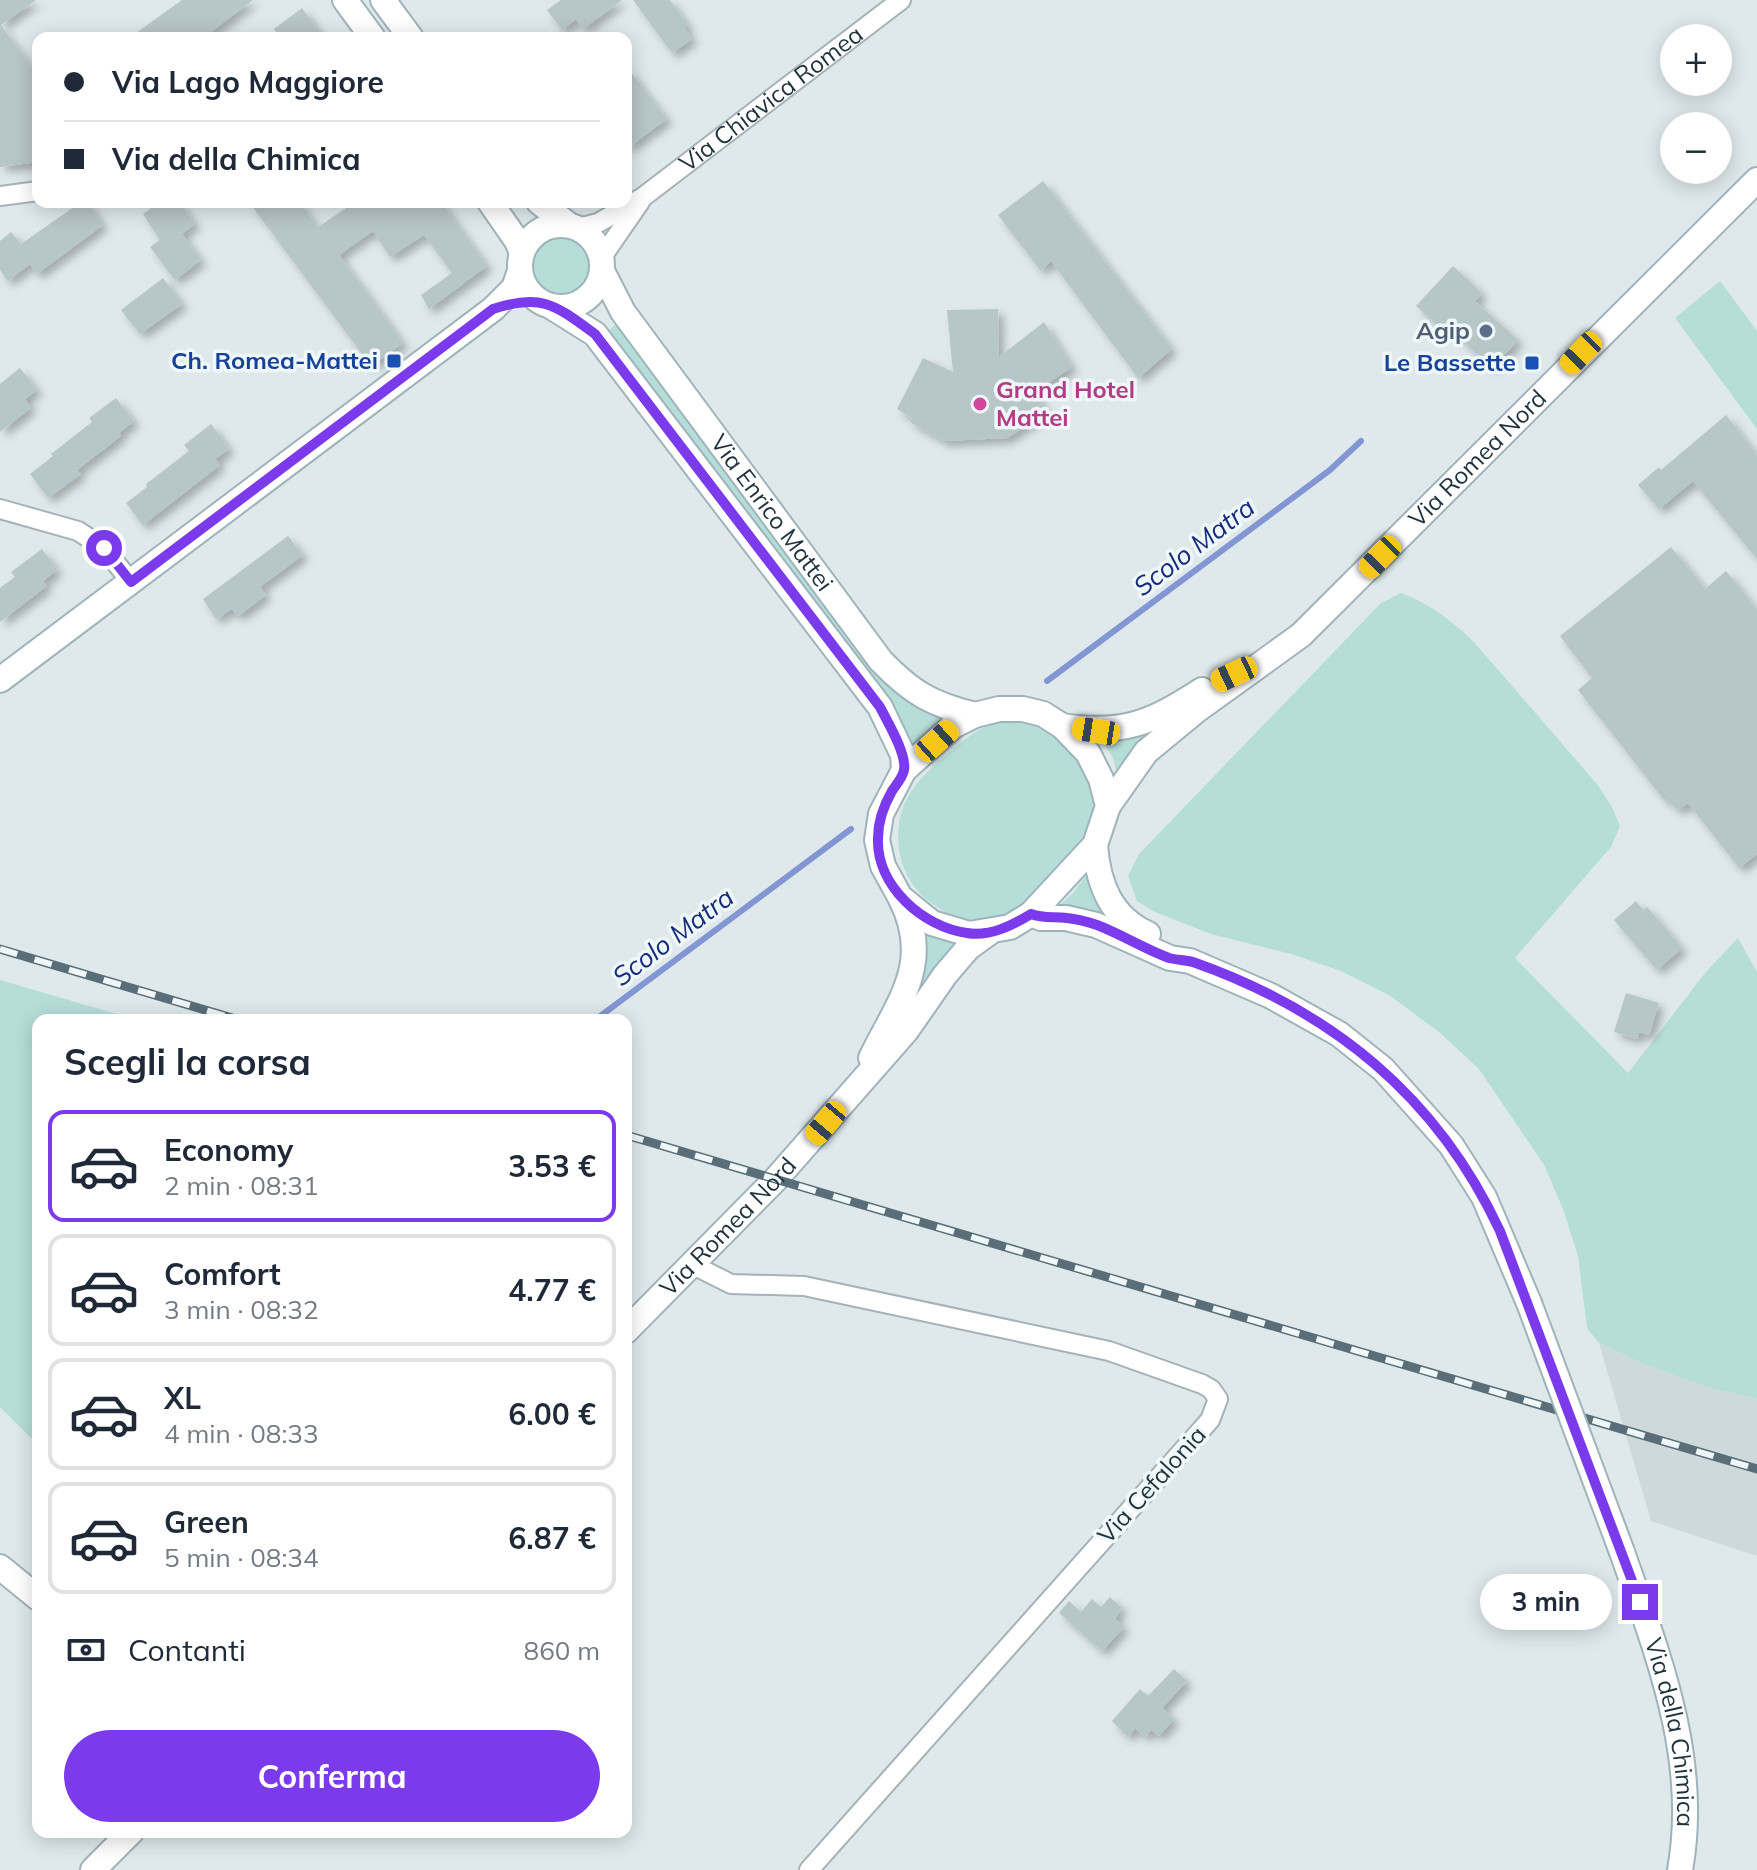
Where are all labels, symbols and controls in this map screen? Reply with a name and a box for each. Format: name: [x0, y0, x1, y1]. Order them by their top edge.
street label: Via Chiavica Romea: [673, 19, 868, 178]
map controls: [1660, 24, 1732, 184]
button: +: [1660, 24, 1732, 96]
text: Via Lago Maggiore: [112, 63, 384, 101]
button: −: [1660, 112, 1732, 184]
text: Via della Chimica: [112, 140, 361, 178]
place label: Agip: [1416, 315, 1470, 345]
marker: Agip: [1477, 322, 1495, 340]
car: [1556, 327, 1606, 379]
place label: Ch. Romea-Mattei: [171, 345, 378, 375]
place label: Le Bassette: [1384, 347, 1516, 377]
marker: Ch. Romea-Mattei: [385, 352, 403, 370]
marker: Le Bassette: [1523, 354, 1541, 372]
place label: Grand Hotel Mattei: [996, 374, 1135, 432]
street label: Via Romea Nord: [1402, 383, 1552, 533]
marker: Grand Hotel Mattei: [971, 395, 989, 413]
street label: Via Enrico Mattei: [705, 428, 840, 597]
water label: Scolo Matra: [1127, 490, 1261, 603]
route start: [86, 530, 122, 566]
car: [1355, 531, 1405, 583]
car: [1207, 653, 1261, 695]
car: [1070, 715, 1122, 747]
car: [911, 716, 963, 766]
water label: Scolo Matra: [606, 880, 740, 993]
text: Scegli la corsa: [64, 1039, 311, 1084]
car: [801, 1097, 851, 1149]
icon: car: [68, 1130, 140, 1202]
text: Economy: [164, 1131, 293, 1169]
text: 3.53 €: [508, 1147, 596, 1185]
street label: Via Romea Nord: [653, 1151, 802, 1302]
text: 2 min · 08:31: [164, 1169, 319, 1202]
icon: car: [68, 1254, 140, 1326]
text: Comfort: [164, 1255, 281, 1293]
text: 4.77 €: [508, 1271, 596, 1309]
text: 3 min · 08:32: [164, 1293, 319, 1326]
icon: car: [68, 1378, 140, 1450]
text: XL: [164, 1379, 201, 1417]
text: 6.00 €: [508, 1395, 596, 1433]
text: 4 min · 08:33: [164, 1417, 319, 1450]
street label: Via Cefalonia: [1091, 1419, 1212, 1549]
icon: car: [68, 1502, 140, 1574]
text: Green: [164, 1503, 249, 1541]
text: 6.87 €: [508, 1519, 596, 1557]
text: 5 min · 08:34: [164, 1541, 319, 1574]
callout: 3 min: [1480, 1574, 1612, 1630]
route end: [1622, 1584, 1658, 1620]
text: 3 min: [1512, 1585, 1580, 1618]
icon: cash: [64, 1628, 108, 1672]
text: Contanti: [128, 1631, 246, 1669]
text: 860 m: [524, 1634, 600, 1667]
street label: Via della Chimica: [1639, 1634, 1701, 1827]
button: Conferma: [64, 1730, 600, 1822]

